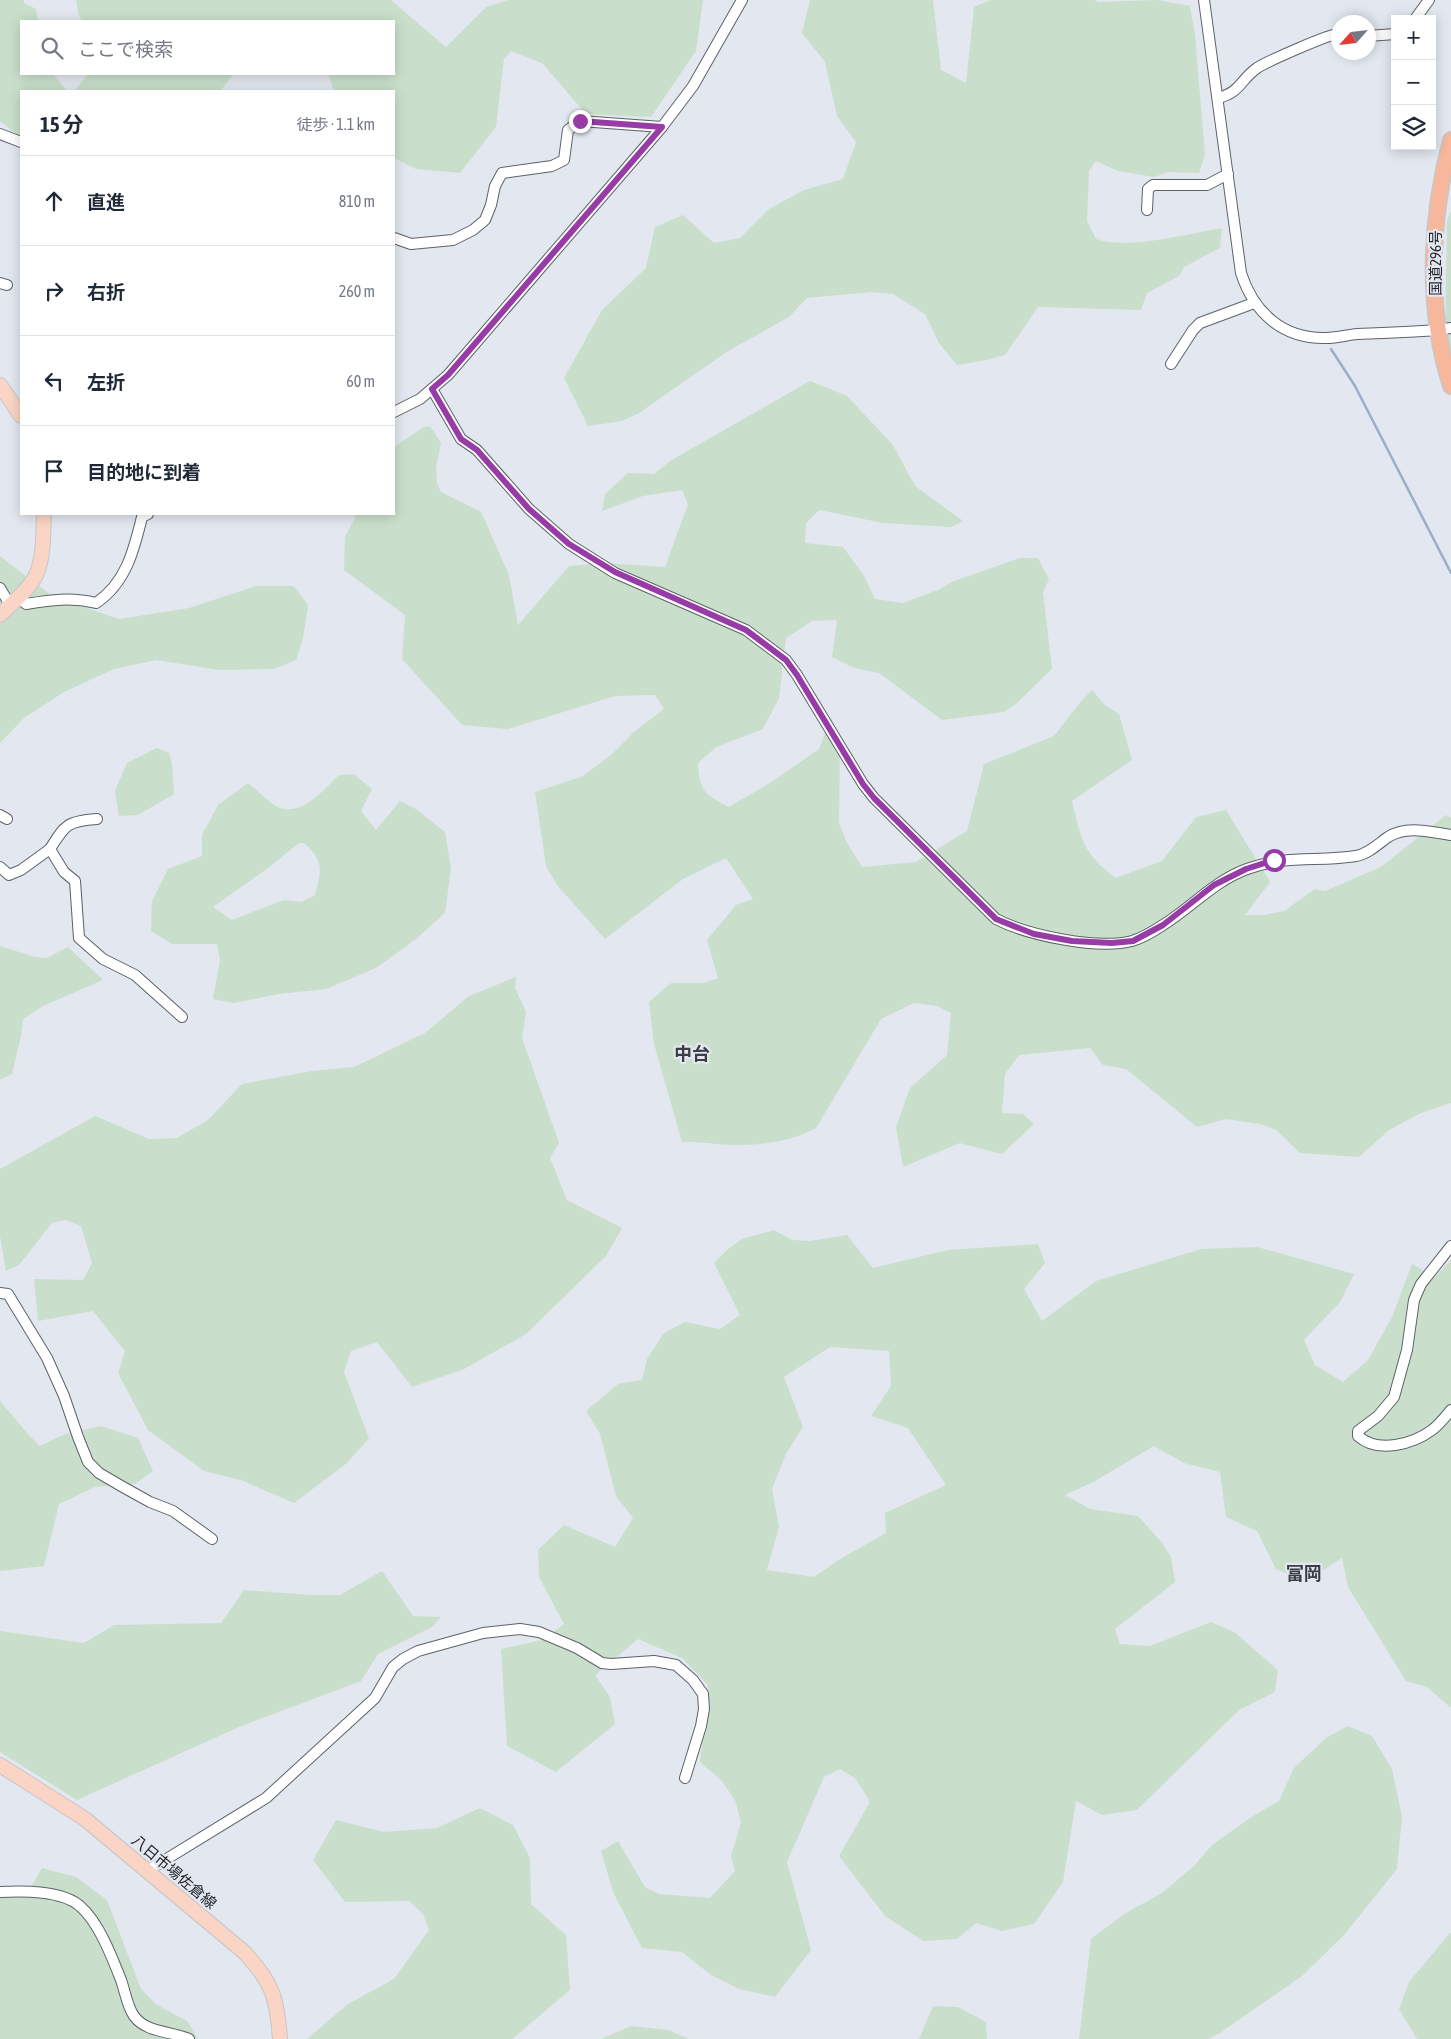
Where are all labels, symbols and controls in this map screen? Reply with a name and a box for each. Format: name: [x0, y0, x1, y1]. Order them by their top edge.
north arrow: [1331, 15, 1376, 60]
map controls: [1391, 15, 1436, 150]
button: +: [1391, 15, 1436, 60]
search box: [20, 20, 395, 75]
icon: search: [38, 34, 66, 62]
text: ここで検索: [78, 38, 173, 60]
button: −: [1391, 60, 1436, 105]
button: layers: [1391, 105, 1436, 150]
route end: [569, 110, 592, 133]
text: 15 分: [40, 112, 84, 136]
text: 徒歩 · 1.1 km: [297, 115, 375, 133]
icon: ahead: [40, 187, 68, 215]
text: 直進: [87, 191, 125, 213]
text: 810 m: [339, 192, 375, 210]
street label: 国道296号: [1427, 230, 1444, 296]
icon: right: [40, 277, 68, 305]
text: 右折: [87, 281, 125, 303]
text: 260 m: [339, 282, 375, 300]
icon: left: [40, 367, 68, 395]
text: 左折: [87, 371, 125, 393]
text: 60 m: [346, 372, 375, 390]
icon: arrive: [40, 457, 68, 485]
text: 目的地に到着: [87, 461, 201, 483]
route start: [1263, 849, 1286, 872]
district label: 中台: [674, 1043, 710, 1064]
district label: 富岡: [1286, 1563, 1322, 1584]
street label: 八日市場佐倉線: [129, 1831, 220, 1912]

